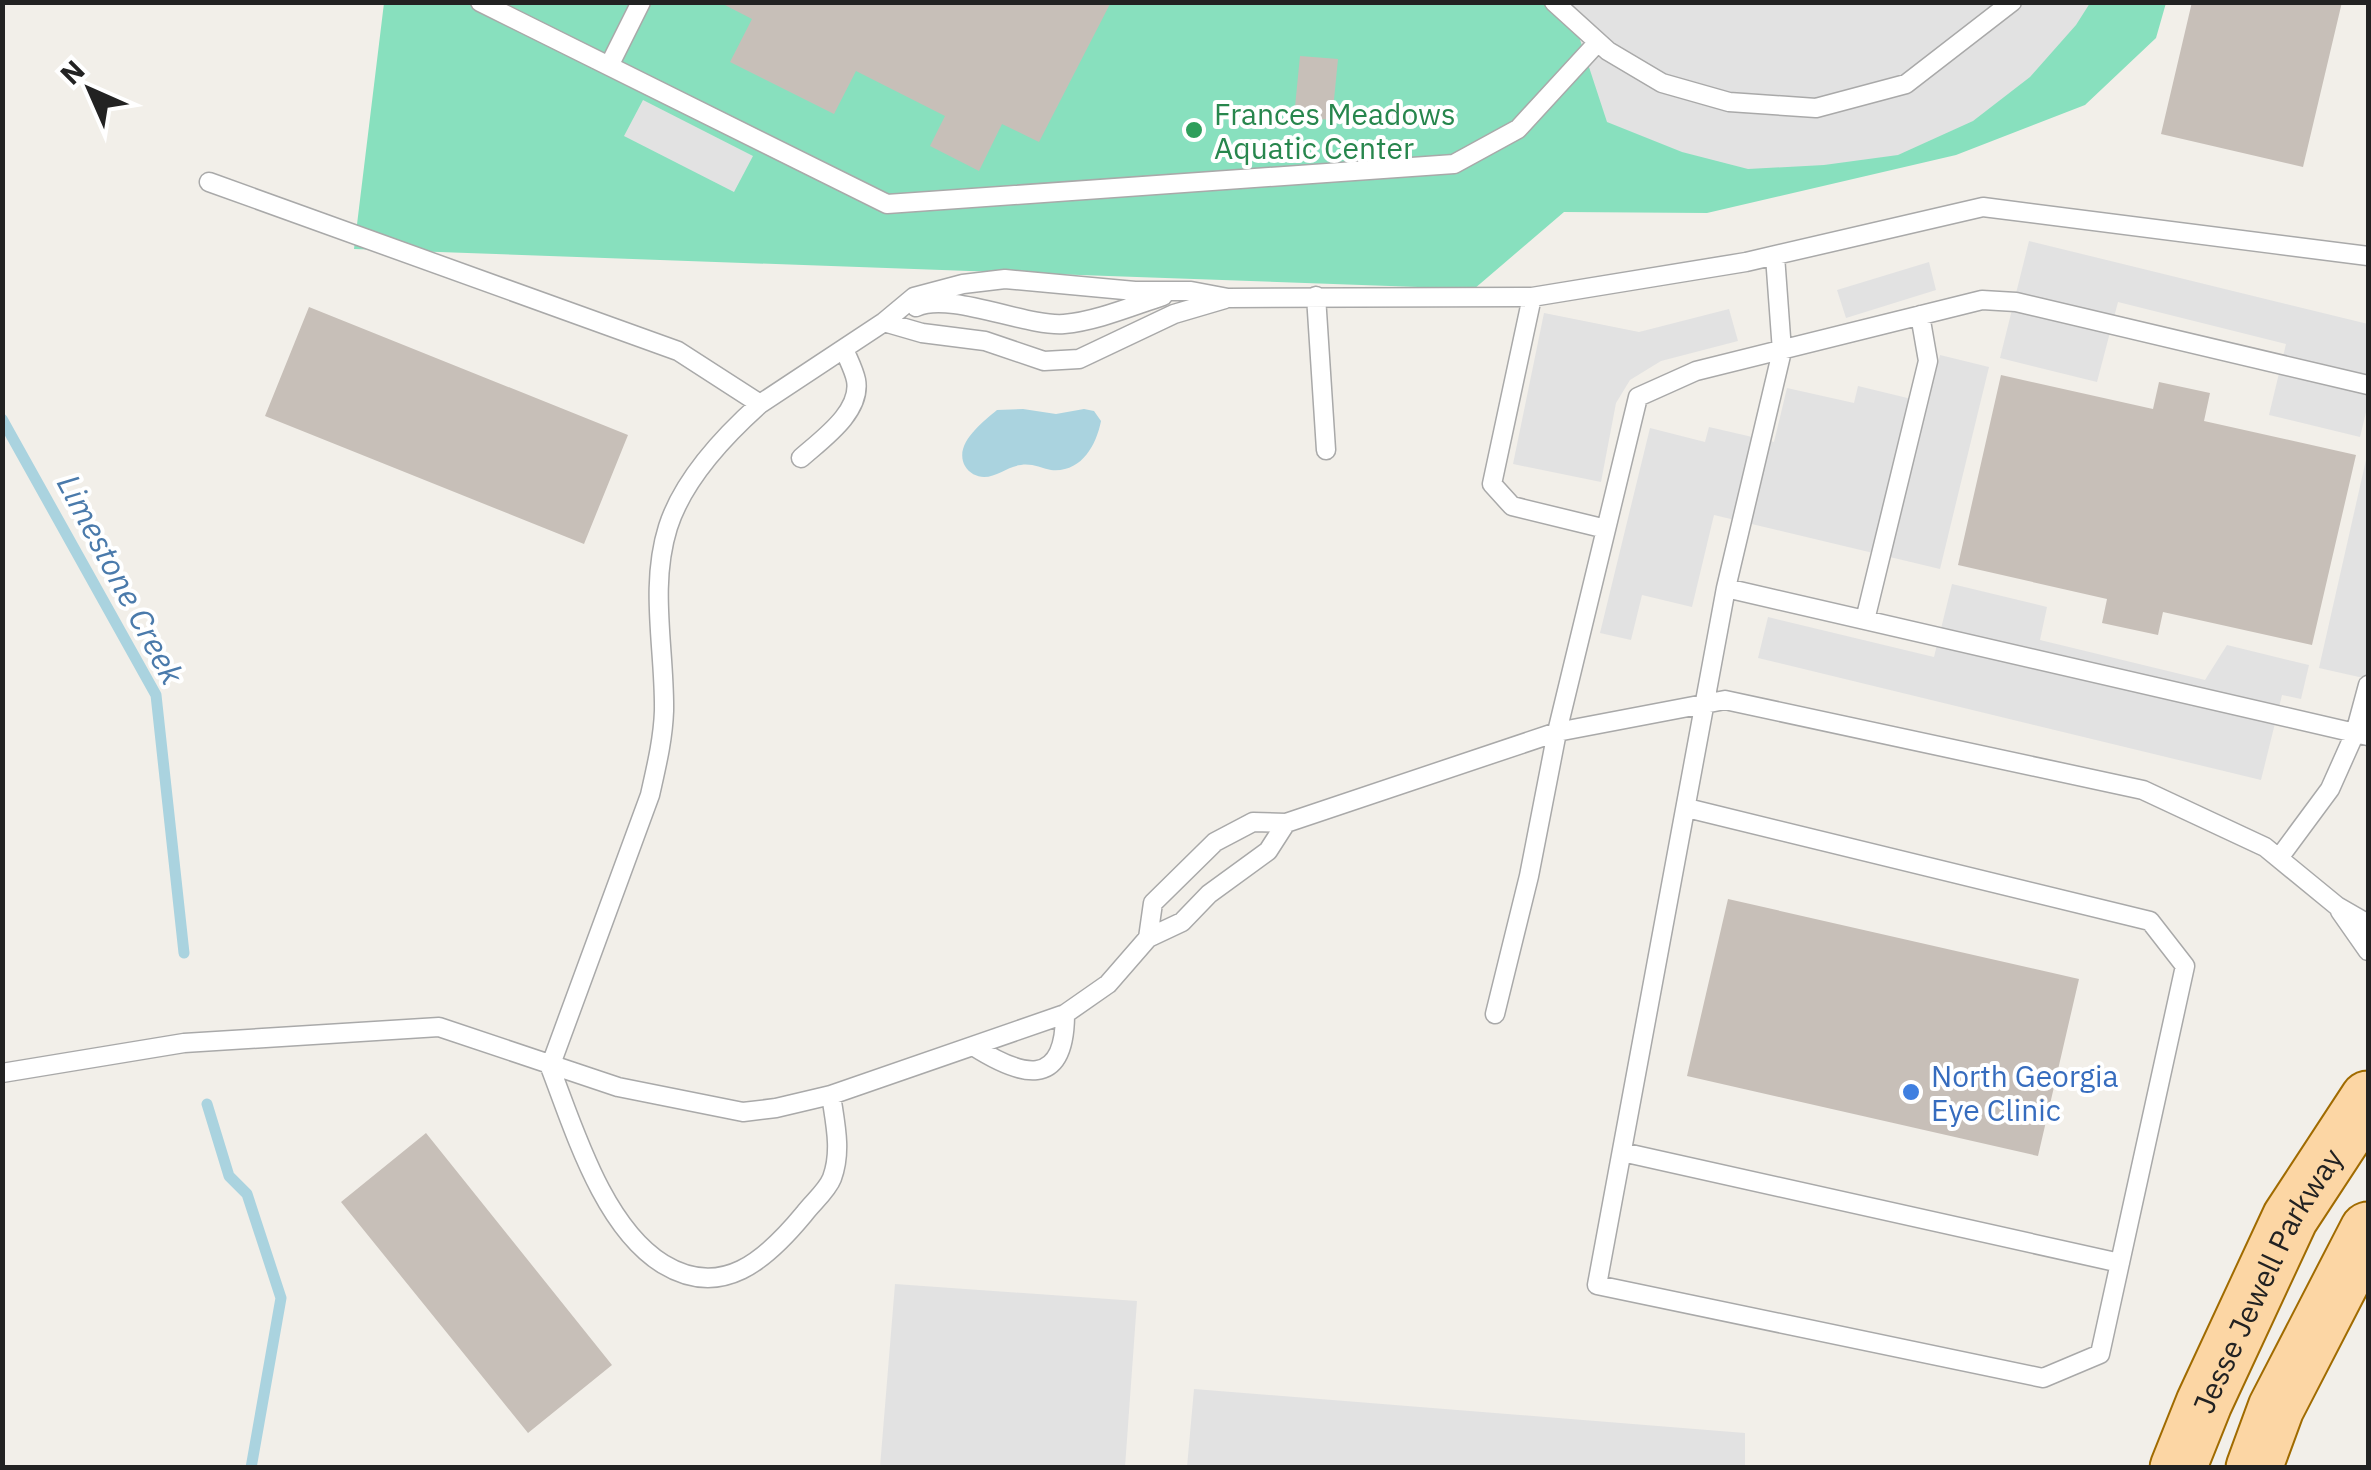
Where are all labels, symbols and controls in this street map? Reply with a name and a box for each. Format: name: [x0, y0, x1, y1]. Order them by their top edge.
north arrow: [40, 40, 140, 140]
text: N: [52, 52, 92, 92]
place label: Frances Meadows Aquatic Center: [1214, 94, 1456, 167]
marker: Frances Meadows Aquatic Center: [1183, 119, 1205, 141]
water label: Limestone Creek: [48, 467, 195, 692]
place label: North Georgia Eye Clinic: [1931, 1056, 2119, 1129]
marker: North Georgia Eye Clinic: [1900, 1081, 1922, 1103]
street label: Jesse Jewell Parkway: [2183, 1140, 2350, 1418]

